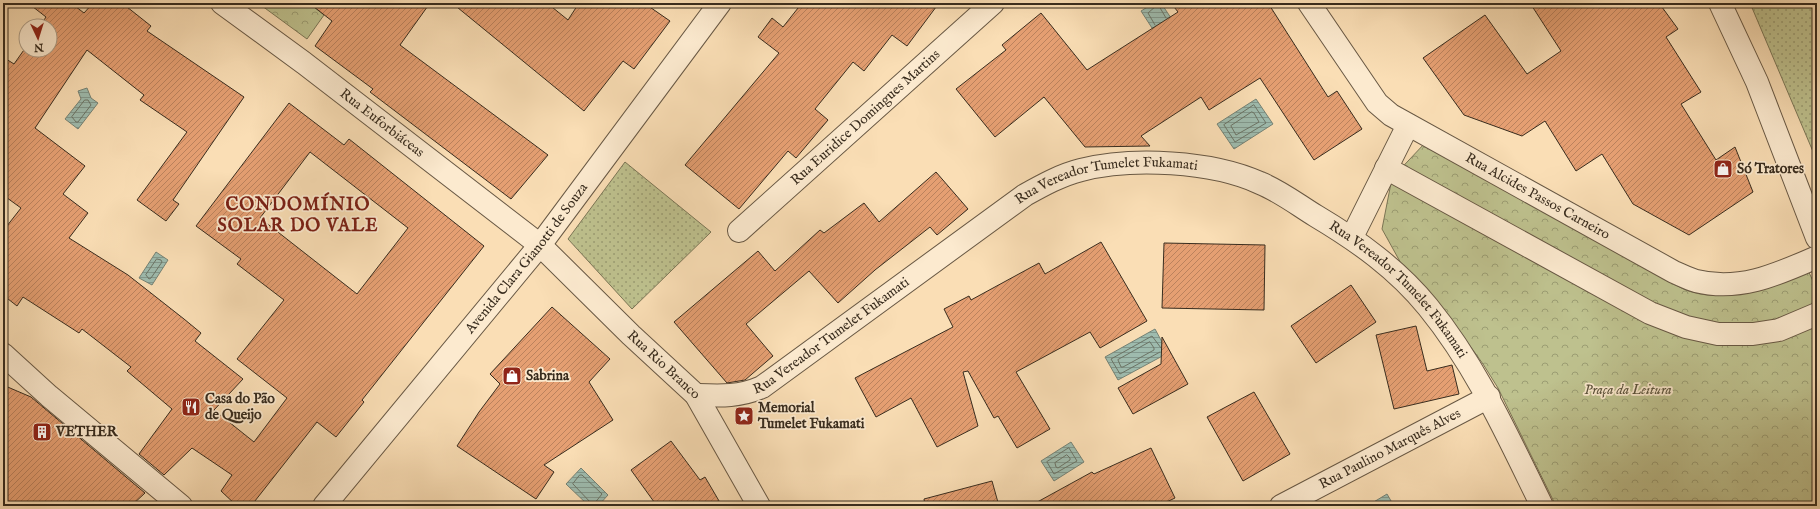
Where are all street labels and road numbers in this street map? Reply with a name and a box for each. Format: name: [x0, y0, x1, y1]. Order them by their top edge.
street label: Rua Euridice Domingues Martins: [787, 46, 944, 189]
street label: Rua Euforbiáceas: [336, 85, 428, 162]
street label: Rua Alcides Passos Carneiro: [1462, 149, 1614, 244]
street label: Rua Vereador Tumelet Fukamati: [1011, 154, 1199, 208]
street label: Avenida Clara Gianotti de Souza: [461, 179, 593, 338]
street label: Rua Vereador Tumelet Fukamati: [1326, 217, 1471, 362]
street label: Rua Vereador Tumelet Fukamati: [750, 273, 913, 399]
street label: Rua Rio Branco: [623, 327, 704, 404]
street label: Rua Paulino Marquês Alves: [1316, 404, 1464, 493]

